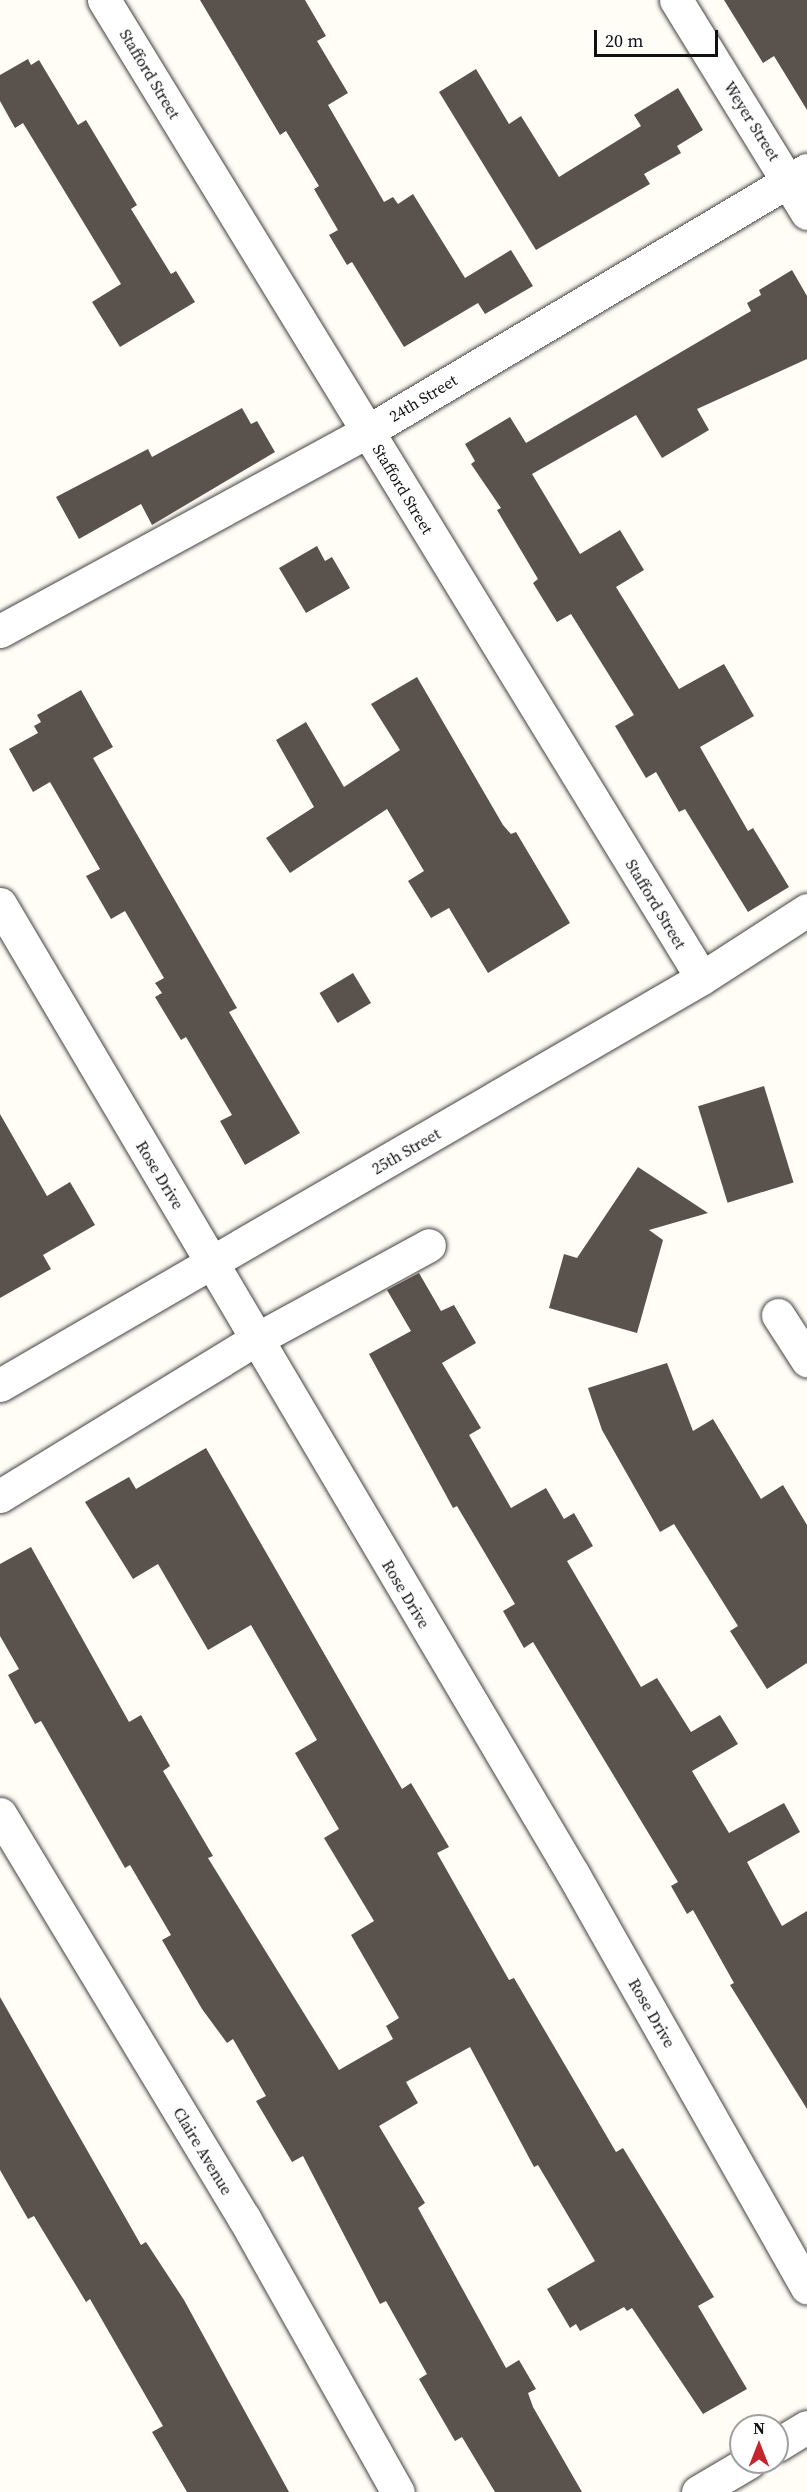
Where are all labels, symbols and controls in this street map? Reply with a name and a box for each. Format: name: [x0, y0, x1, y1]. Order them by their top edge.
scale bar: [597, 18, 722, 56]
street label: Stafford Street: [116, 26, 184, 122]
text: 20 m: [605, 28, 643, 53]
street label: Weyer Street: [720, 78, 784, 164]
street label: 24th Street: [386, 370, 460, 426]
street label: Stafford Street: [369, 441, 437, 537]
street label: Stafford Street: [622, 856, 690, 952]
street label: 25th Street: [368, 1124, 444, 1178]
street label: Rose Drive: [132, 1137, 188, 1213]
street label: Rose Drive: [378, 1556, 434, 1632]
street label: Rose Drive: [625, 1975, 679, 2051]
street label: Claire Avenue: [169, 2104, 237, 2198]
north arrow: [729, 2414, 789, 2474]
text: N: [753, 2417, 765, 2439]

